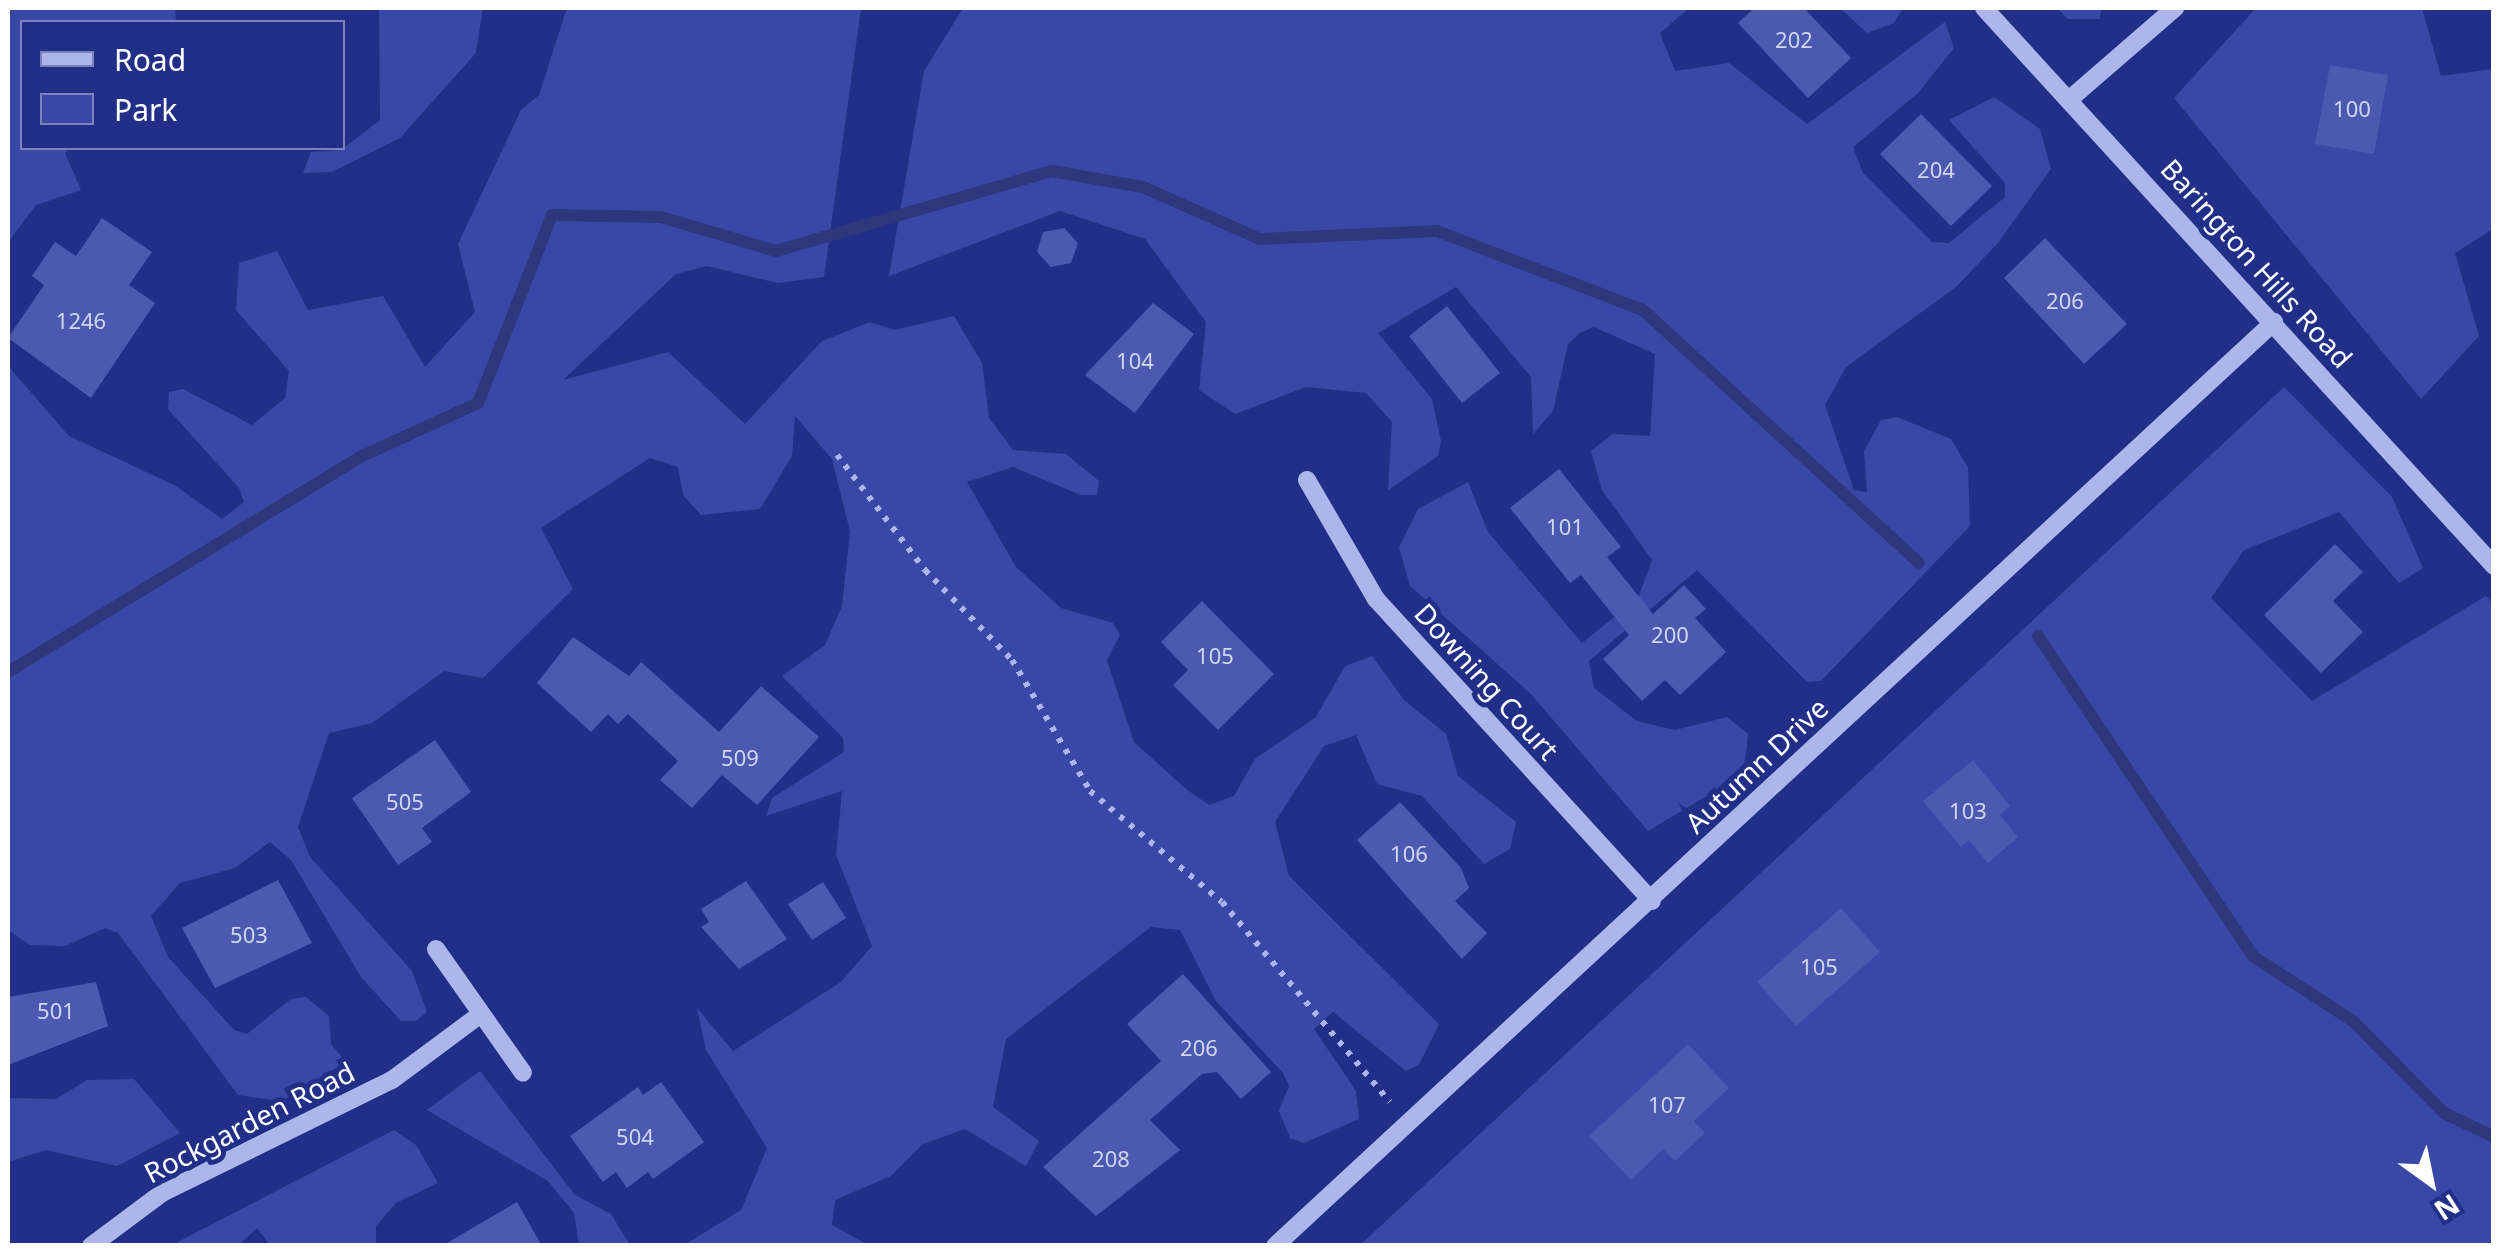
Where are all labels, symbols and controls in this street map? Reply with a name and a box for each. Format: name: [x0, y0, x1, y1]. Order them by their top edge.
legend: [20, 20, 345, 150]
house number: 202: [1775, 27, 1813, 53]
text: Road: [114, 39, 186, 80]
text: Park: [114, 89, 177, 130]
house number: 100: [2333, 96, 2371, 122]
street label: Barington Hills Road: [2154, 152, 2360, 374]
house number: 204: [1917, 157, 1955, 183]
house number: 206: [2046, 288, 2084, 314]
house number: 1246: [56, 308, 106, 334]
house number: 104: [1116, 348, 1154, 374]
house number: 101: [1546, 514, 1584, 540]
street label: Downing Court: [1408, 596, 1566, 766]
house number: 200: [1651, 622, 1689, 648]
house number: 105: [1196, 643, 1234, 669]
street label: Autumn Drive: [1678, 690, 1834, 840]
house number: 509: [721, 745, 759, 771]
house number: 505: [386, 789, 424, 815]
house number: 103: [1949, 798, 1987, 824]
house number: 106: [1390, 841, 1428, 867]
house number: 503: [230, 922, 268, 948]
house number: 105: [1800, 954, 1838, 980]
house number: 501: [37, 998, 75, 1024]
house number: 206: [1180, 1035, 1218, 1061]
street label: Rockgarden Road: [138, 1054, 360, 1190]
house number: 107: [1648, 1092, 1686, 1118]
house number: 504: [616, 1124, 654, 1150]
north arrow: [2381, 1133, 2481, 1233]
house number: 208: [1092, 1146, 1130, 1172]
text: N: [2427, 1186, 2467, 1230]

